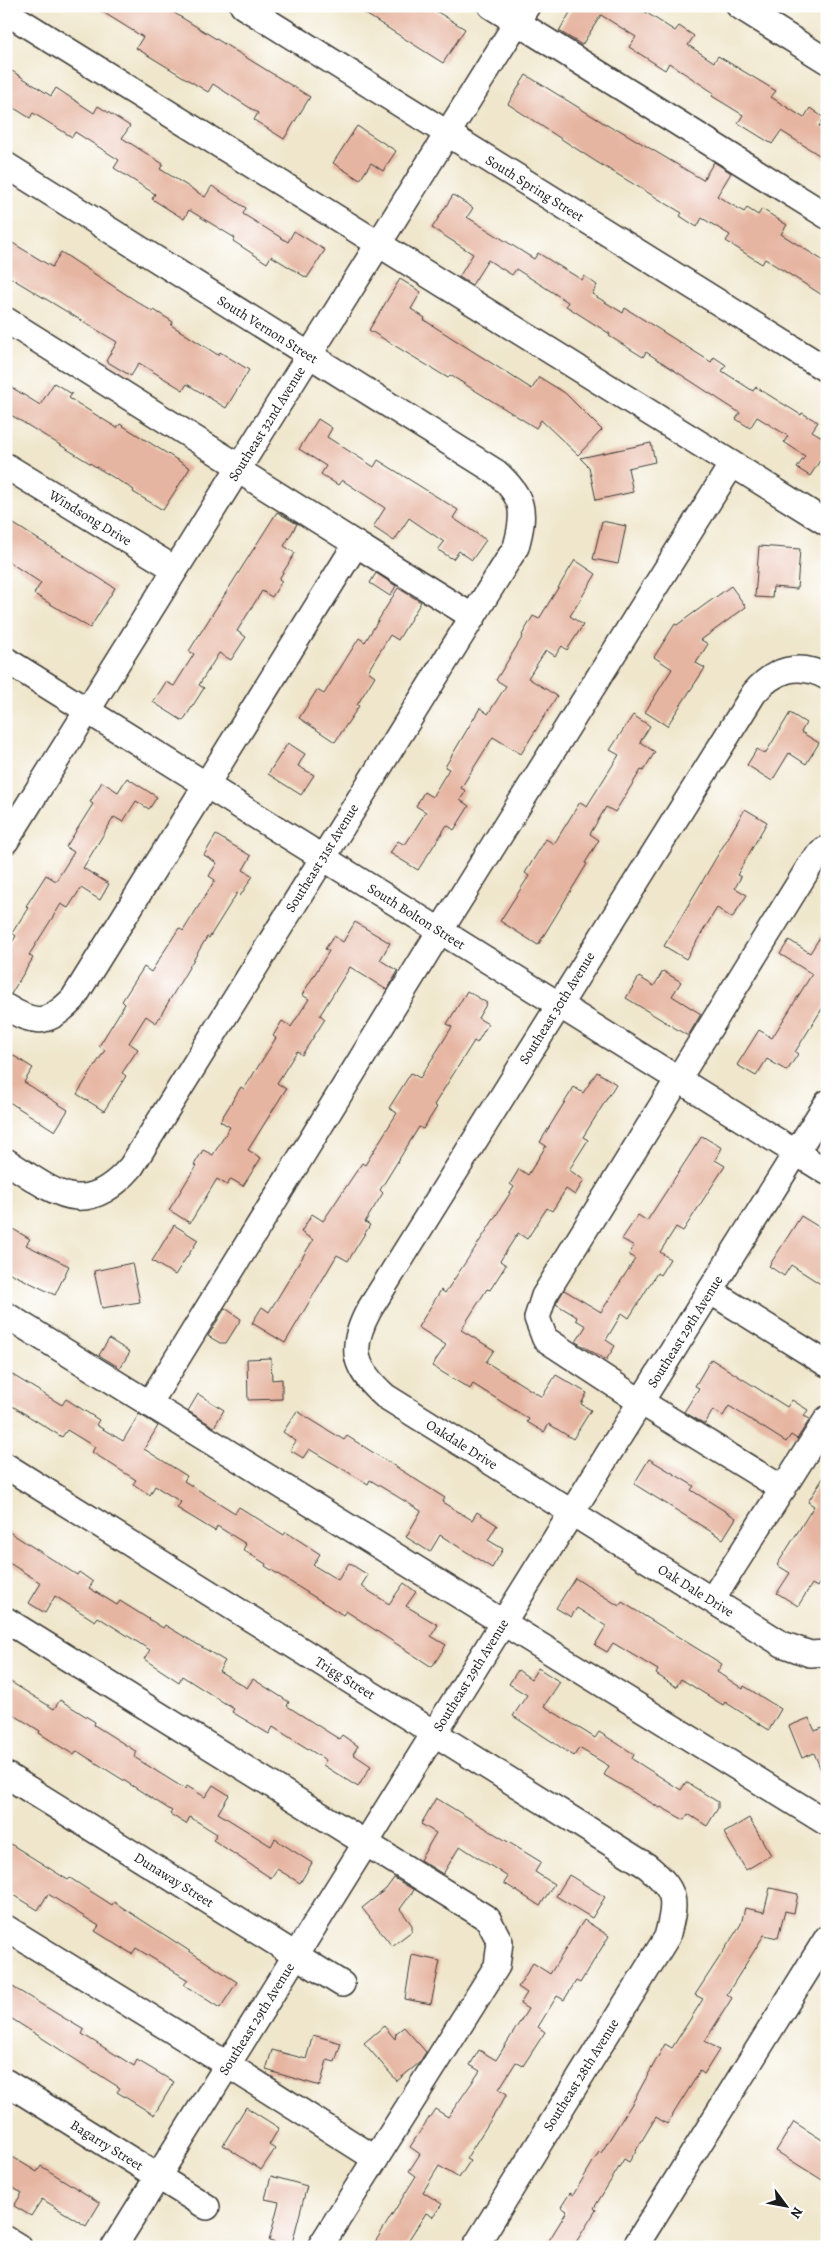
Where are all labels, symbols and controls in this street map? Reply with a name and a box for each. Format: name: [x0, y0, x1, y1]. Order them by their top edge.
street label: South Spring Street: [482, 150, 588, 226]
street label: South Vernon Street: [214, 290, 322, 368]
street label: Southeast 32nd Avenue: [223, 363, 309, 485]
street label: Windsong Drive: [45, 485, 135, 550]
street label: Southeast 31st Avenue: [281, 800, 363, 916]
street label: South Bolton Street: [364, 878, 469, 954]
street label: Southeast 30th Avenue: [515, 948, 599, 1068]
street label: Southeast 29th Avenue: [642, 1271, 727, 1391]
street label: Oakdale Drive: [423, 1415, 501, 1474]
street label: Oak Dale Drive: [654, 1559, 738, 1621]
street label: Southeast 29th Avenue: [428, 1615, 513, 1735]
street label: Trigg Street: [312, 1652, 379, 1704]
street label: Dunaway Street: [131, 1848, 218, 1912]
street label: Southeast 29th Avenue: [214, 1959, 299, 2079]
street label: Southeast 28th Avenue: [539, 2015, 623, 2135]
street label: Bagarry Street: [67, 2115, 148, 2175]
north arrow: [760, 2180, 810, 2230]
text: N: [786, 2203, 807, 2222]

